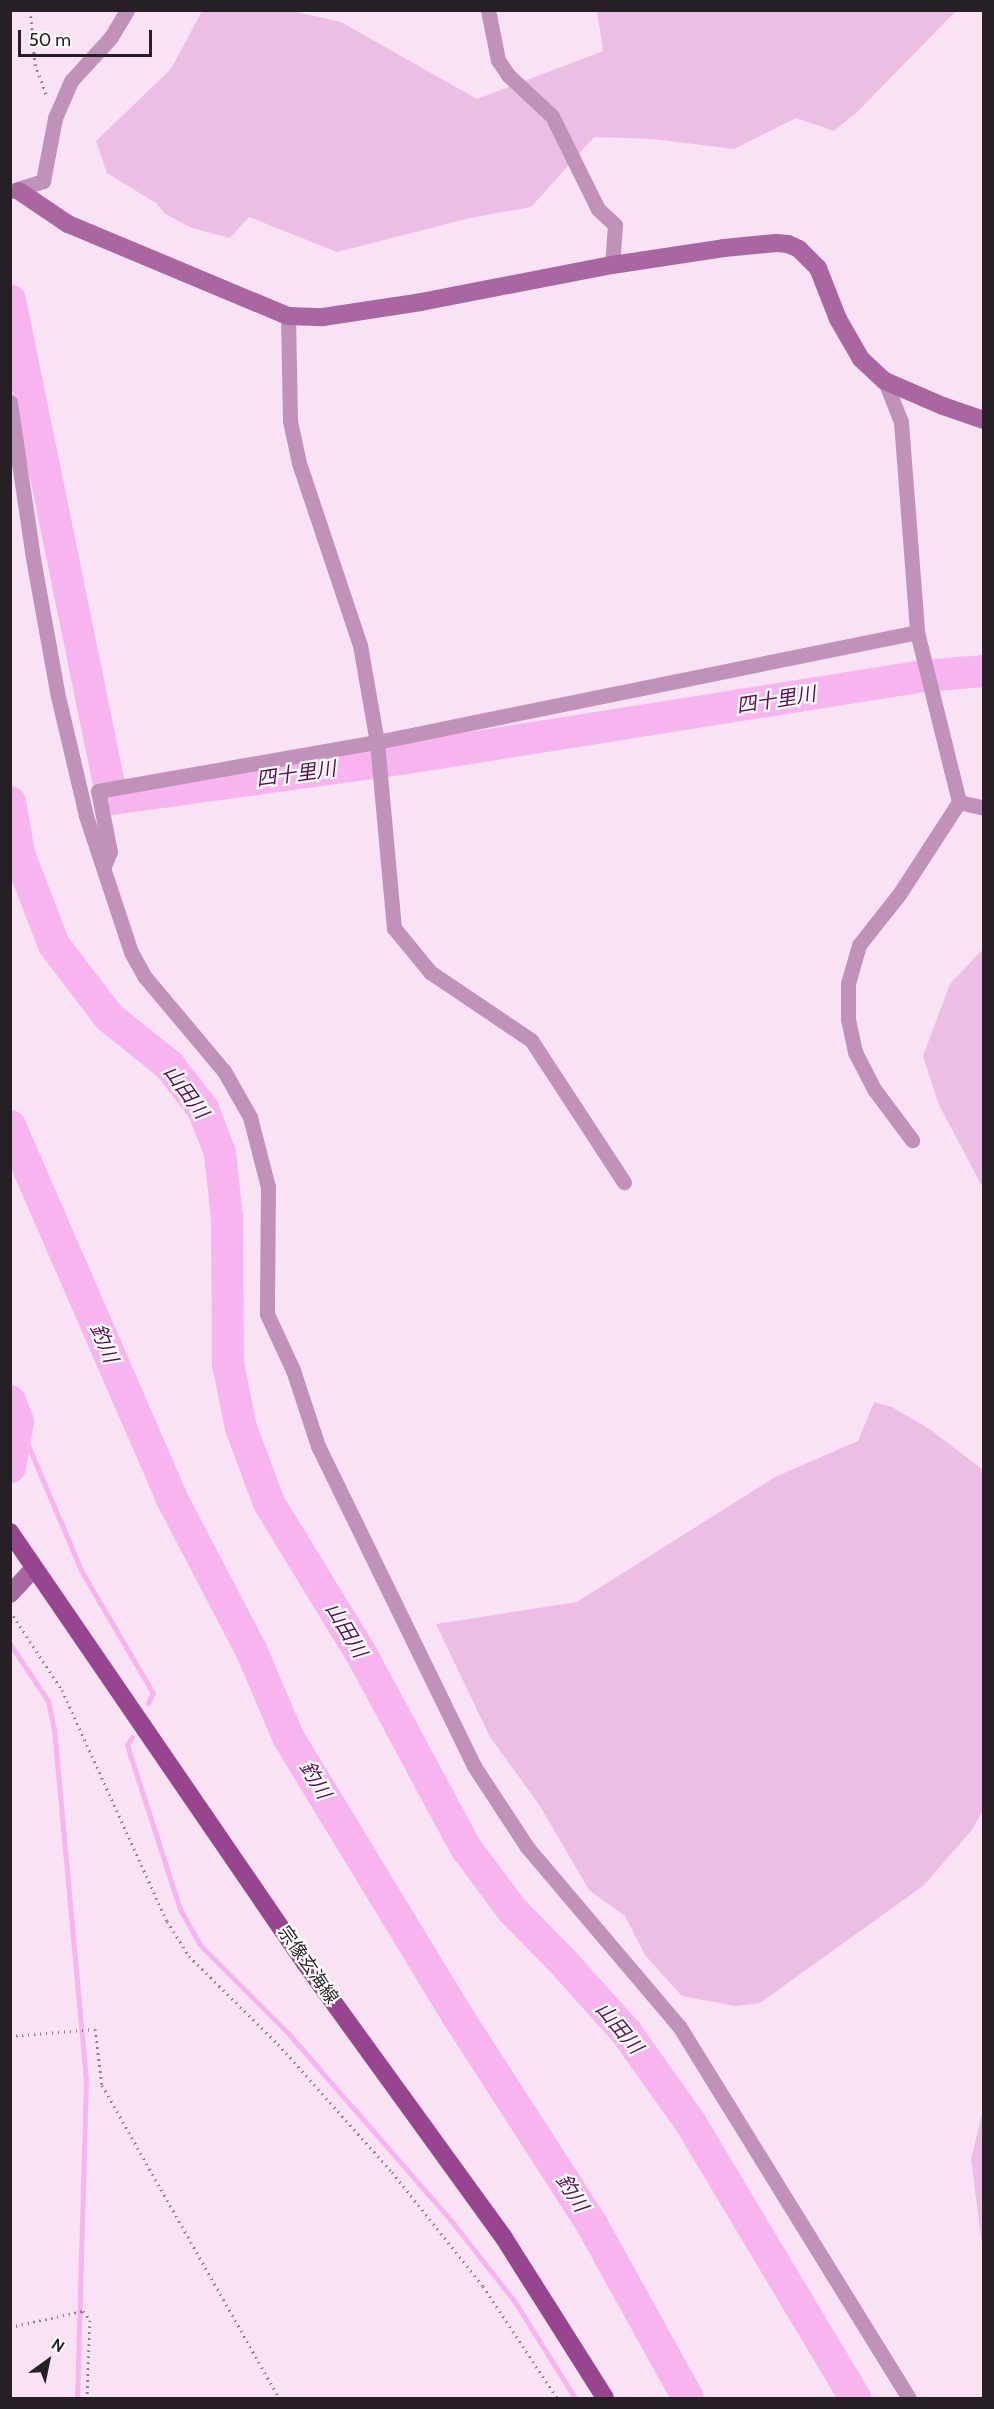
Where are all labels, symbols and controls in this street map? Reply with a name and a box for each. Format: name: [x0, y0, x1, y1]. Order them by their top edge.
scale bar: [21, 18, 154, 56]
text: 50 m: [29, 29, 71, 51]
water label: 四十里川: [735, 682, 817, 718]
water label: 四十里川: [255, 757, 337, 791]
water label: 山田川: [159, 1061, 213, 1123]
water label: 釣川: [85, 1320, 123, 1366]
water label: 山田川: [320, 1598, 372, 1662]
water label: 釣川: [294, 1757, 336, 1803]
street label: 宗像玄海線: [273, 1922, 343, 2008]
water label: 山田川: [591, 1997, 647, 2059]
water label: 釣川: [551, 2170, 593, 2216]
north arrow: [18, 2331, 78, 2391]
text: N: [48, 2334, 68, 2357]

